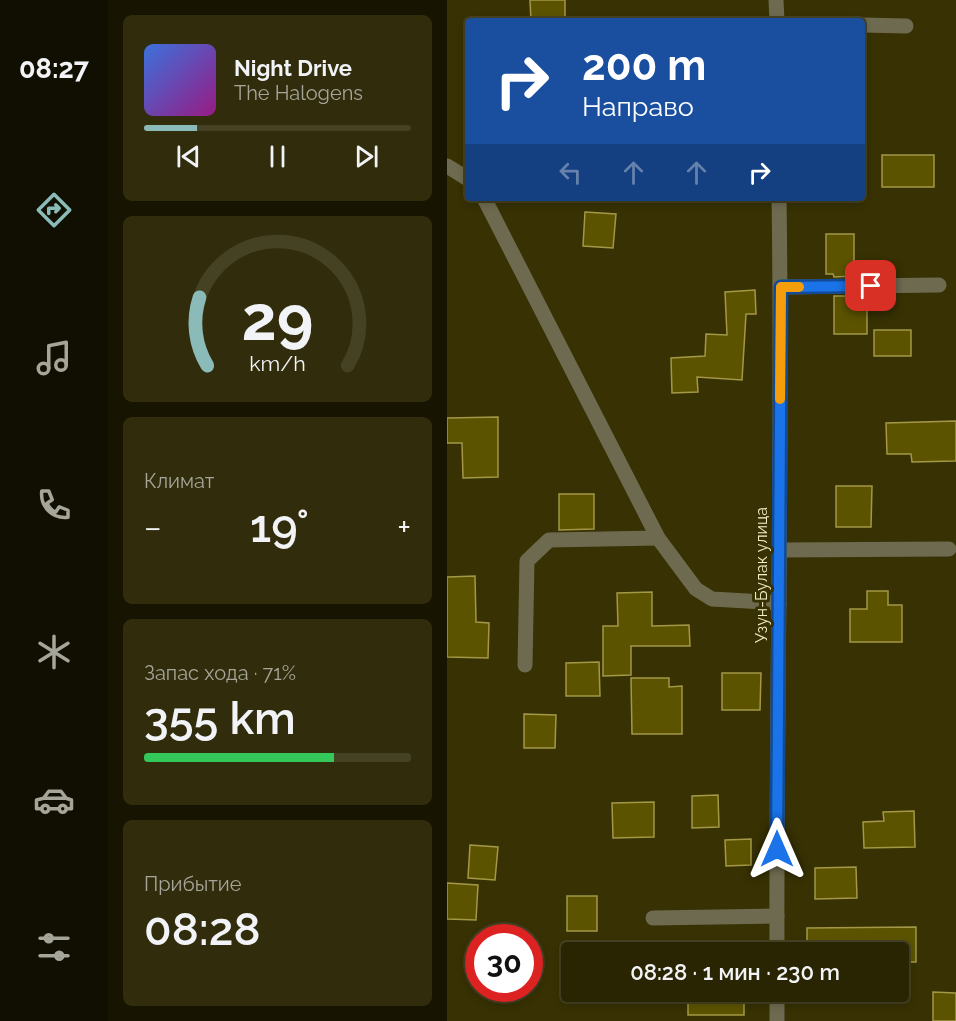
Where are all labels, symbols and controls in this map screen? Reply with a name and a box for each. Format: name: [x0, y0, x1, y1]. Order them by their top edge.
text: 200 m: [582, 41, 706, 90]
icon: right: [483, 42, 561, 120]
text: 08:27: [19, 53, 89, 84]
text: Night Drive: [234, 55, 352, 81]
text: The Halogens: [234, 81, 363, 105]
text: Направо: [582, 91, 694, 122]
icon: previous: [172, 140, 205, 173]
icon: pause: [261, 140, 294, 173]
icon: next: [350, 140, 383, 173]
icon: left: [554, 156, 587, 189]
icon: ahead: [617, 156, 650, 189]
icon: ahead: [680, 156, 713, 189]
icon: right: [743, 156, 776, 189]
icon: directions: [33, 189, 75, 231]
pin: [845, 260, 896, 311]
icon: arrive: [854, 269, 887, 302]
text: 29: [242, 281, 313, 355]
icon: music: [33, 337, 75, 379]
text: km/h: [249, 352, 306, 377]
text: Климат: [144, 469, 214, 493]
icon: phone: [33, 484, 75, 526]
text: 19°: [250, 500, 309, 553]
street label: Узун-Булак улица: [752, 507, 771, 643]
text: −: [144, 508, 162, 547]
text: +: [397, 508, 411, 547]
icon: climate: [33, 631, 75, 673]
text: Запас хода · 71%: [144, 661, 296, 685]
text: 355 km: [144, 692, 296, 745]
icon: car: [33, 779, 75, 821]
position arrow: [745, 817, 809, 881]
text: Прибытие: [144, 872, 241, 896]
text: 08:28: [144, 903, 260, 956]
speed limit sign: 30: [465, 924, 543, 1002]
icon: filters: [33, 926, 75, 968]
text: 08:28 · 1 мин · 230 m: [630, 959, 840, 985]

